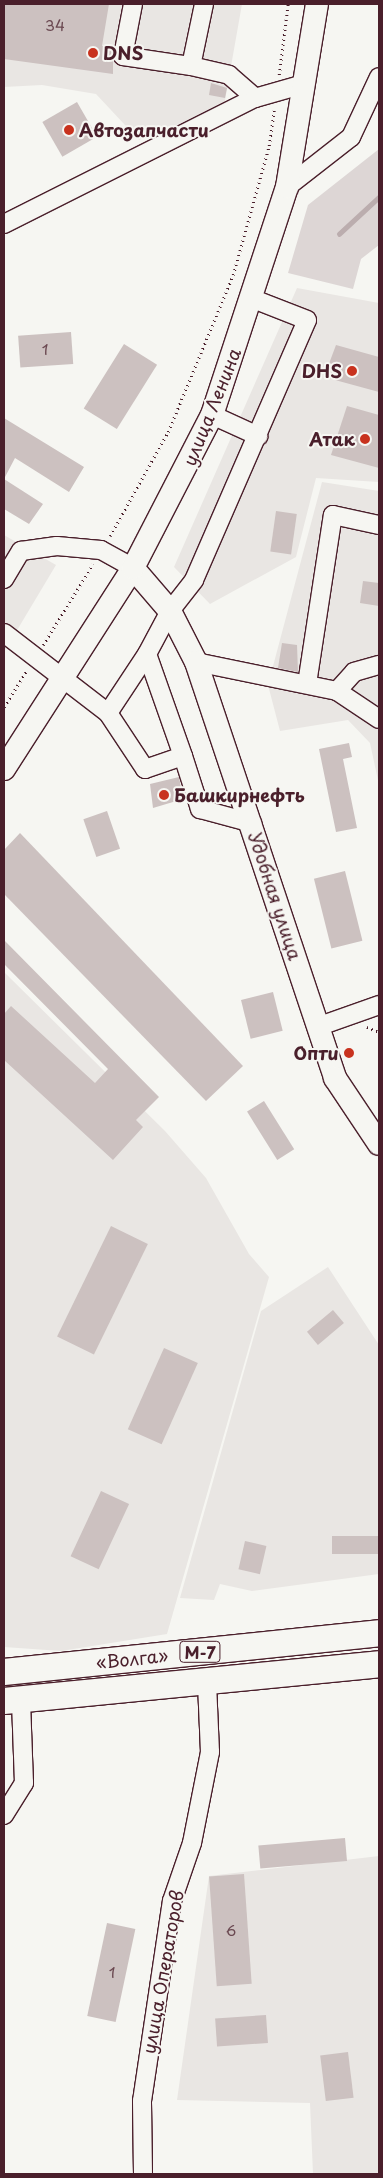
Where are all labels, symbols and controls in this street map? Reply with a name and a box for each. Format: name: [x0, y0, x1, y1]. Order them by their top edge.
house number: 34: [45, 16, 65, 34]
place label: DNS: [103, 42, 143, 64]
marker: DNS: [87, 47, 99, 59]
place label: Автозапчасти: [79, 119, 209, 141]
marker: Автозапчасти: [63, 124, 75, 136]
house number: 1: [42, 340, 48, 358]
street label: улица Ленина: [178, 345, 246, 469]
place label: DHS: [302, 360, 342, 382]
marker: DHS: [346, 365, 358, 377]
place label: Атак: [309, 428, 355, 450]
marker: Атак: [359, 433, 371, 445]
place label: Башкирнефть: [174, 784, 305, 806]
marker: Башкирнефть: [158, 789, 170, 801]
street label: Удобная улица: [244, 829, 306, 963]
place label: Опти: [293, 1042, 339, 1064]
marker: Опти: [343, 1047, 355, 1059]
road number: М-7: [179, 1638, 221, 1665]
street label: «Волга»: [95, 1644, 169, 1674]
street label: улица Операторов: [138, 1888, 188, 2056]
house number: 6: [226, 1921, 236, 1939]
house number: 1: [109, 1963, 115, 1981]

